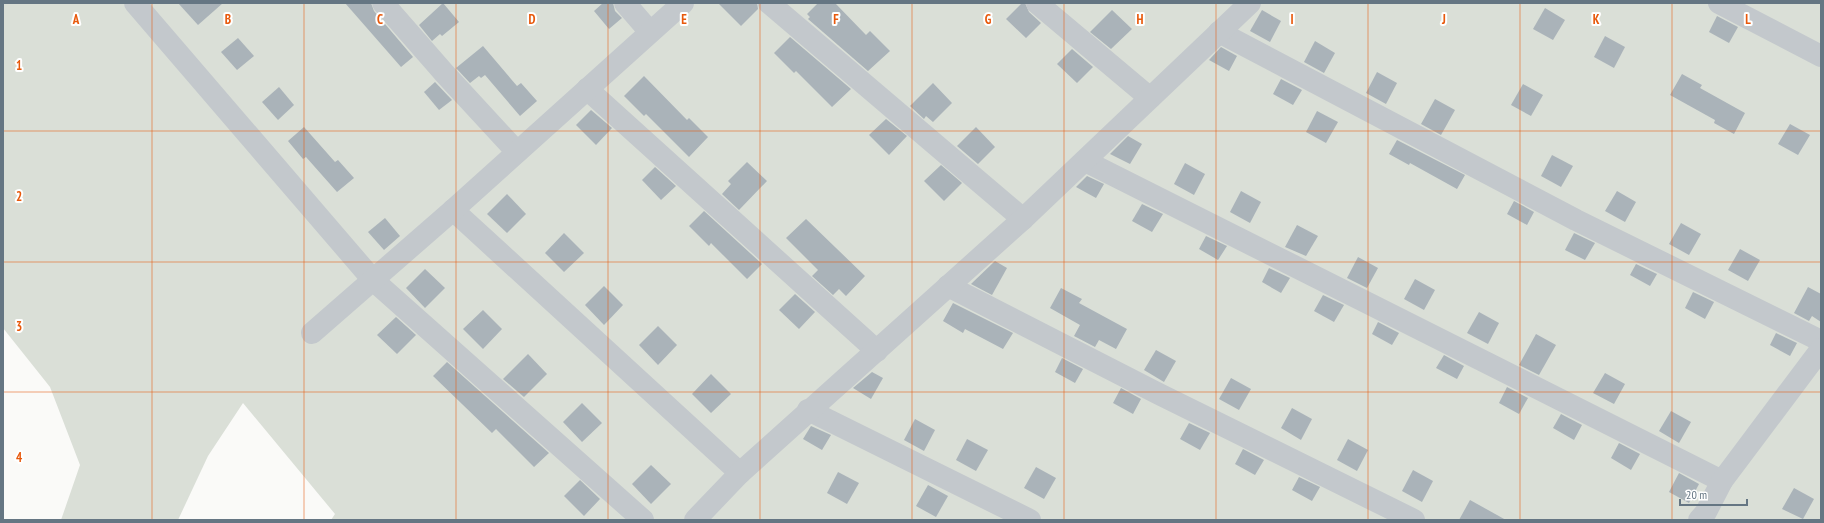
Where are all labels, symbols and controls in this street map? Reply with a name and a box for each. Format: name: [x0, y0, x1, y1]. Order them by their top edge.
text: A: [72, 11, 80, 28]
text: B: [225, 11, 231, 28]
text: C: [377, 11, 383, 28]
text: D: [529, 11, 536, 28]
text: E: [681, 11, 687, 28]
text: F: [833, 11, 839, 28]
text: G: [985, 11, 992, 28]
text: H: [1137, 11, 1144, 28]
text: I: [1290, 11, 1294, 28]
text: J: [1441, 11, 1446, 28]
text: K: [1593, 11, 1600, 28]
text: L: [1745, 11, 1751, 28]
text: 1: [16, 57, 22, 74]
text: 2: [16, 188, 22, 205]
text: 3: [16, 318, 22, 335]
text: 4: [16, 449, 23, 466]
scale bar: [1680, 481, 1747, 507]
text: 20 m: [1686, 487, 1707, 502]

